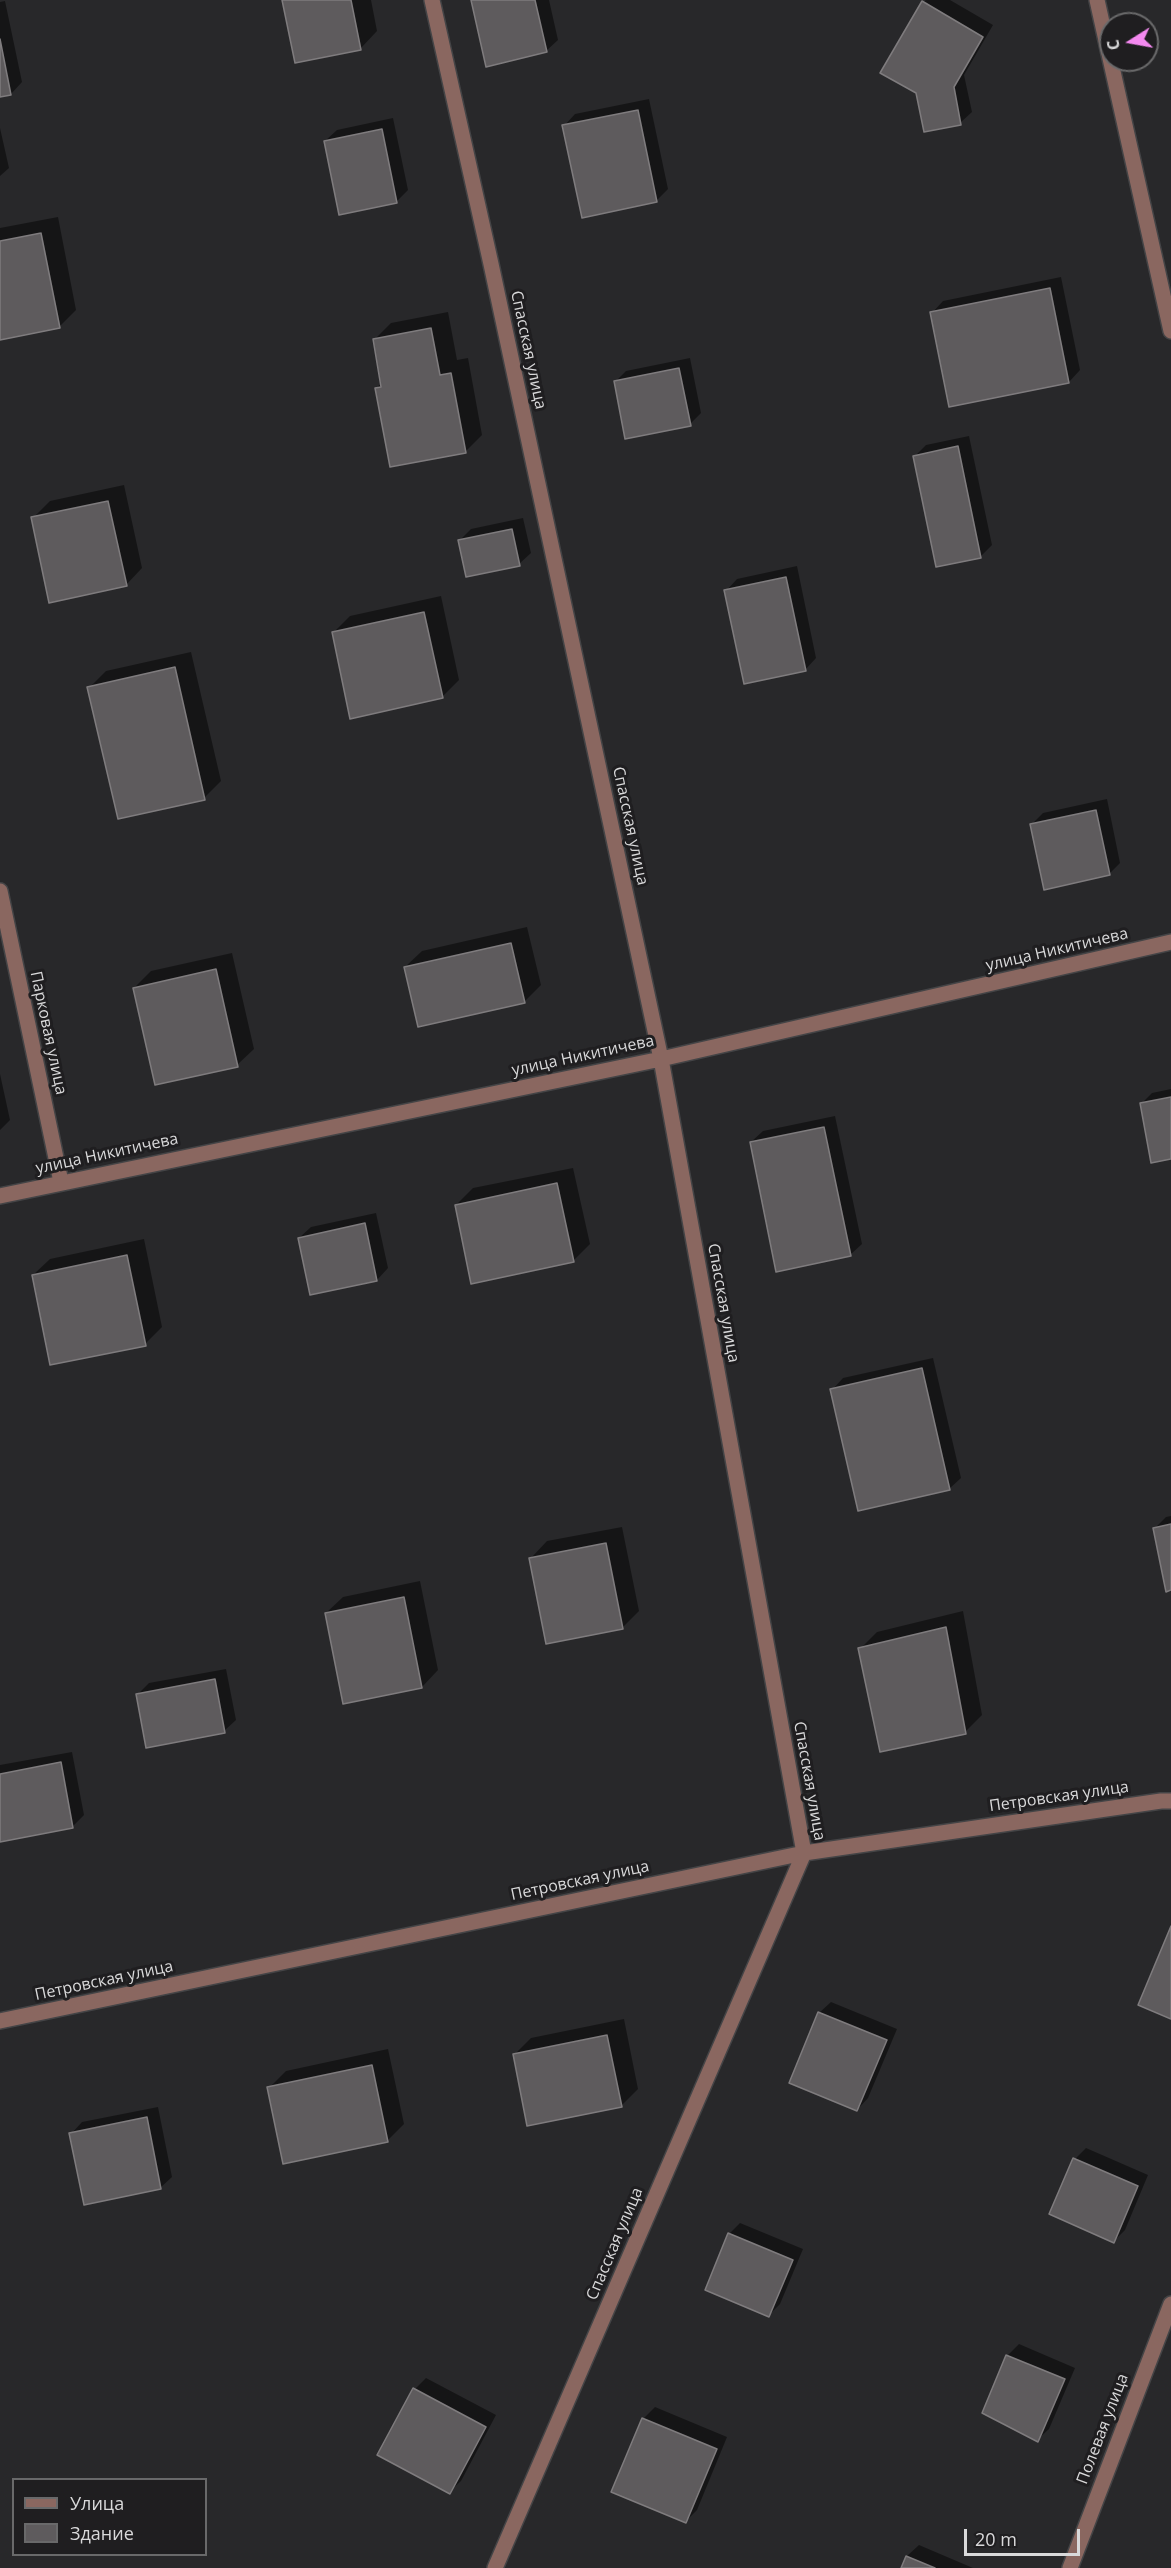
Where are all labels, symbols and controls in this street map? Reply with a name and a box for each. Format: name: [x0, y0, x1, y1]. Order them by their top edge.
north arrow: [1099, 12, 1159, 72]
text: С: [1102, 38, 1125, 52]
street label: Спасская улица: [506, 289, 550, 411]
street label: Спасская улица: [608, 765, 652, 887]
street label: улица Никитичева: [984, 924, 1130, 976]
street label: Парковая улица: [26, 970, 70, 1096]
street label: улица Никитичева: [510, 1032, 656, 1080]
street label: улица Никитичева: [34, 1130, 180, 1178]
street label: Спасская улица: [703, 1242, 743, 1364]
street label: Спасская улица: [789, 1720, 829, 1842]
street label: Петровская улица: [988, 1778, 1130, 1816]
street label: Петровская улица: [509, 1857, 651, 1905]
street label: Петровская улица: [33, 1957, 175, 2005]
street label: Спасская улица: [583, 2185, 647, 2303]
street label: Полевая улица: [1073, 2371, 1133, 2487]
legend: [12, 2478, 207, 2556]
text: Улица: [70, 2491, 124, 2515]
scale bar: [967, 2517, 1082, 2555]
text: Здание: [70, 2521, 134, 2545]
text: 20 m: [975, 2527, 1017, 2551]

